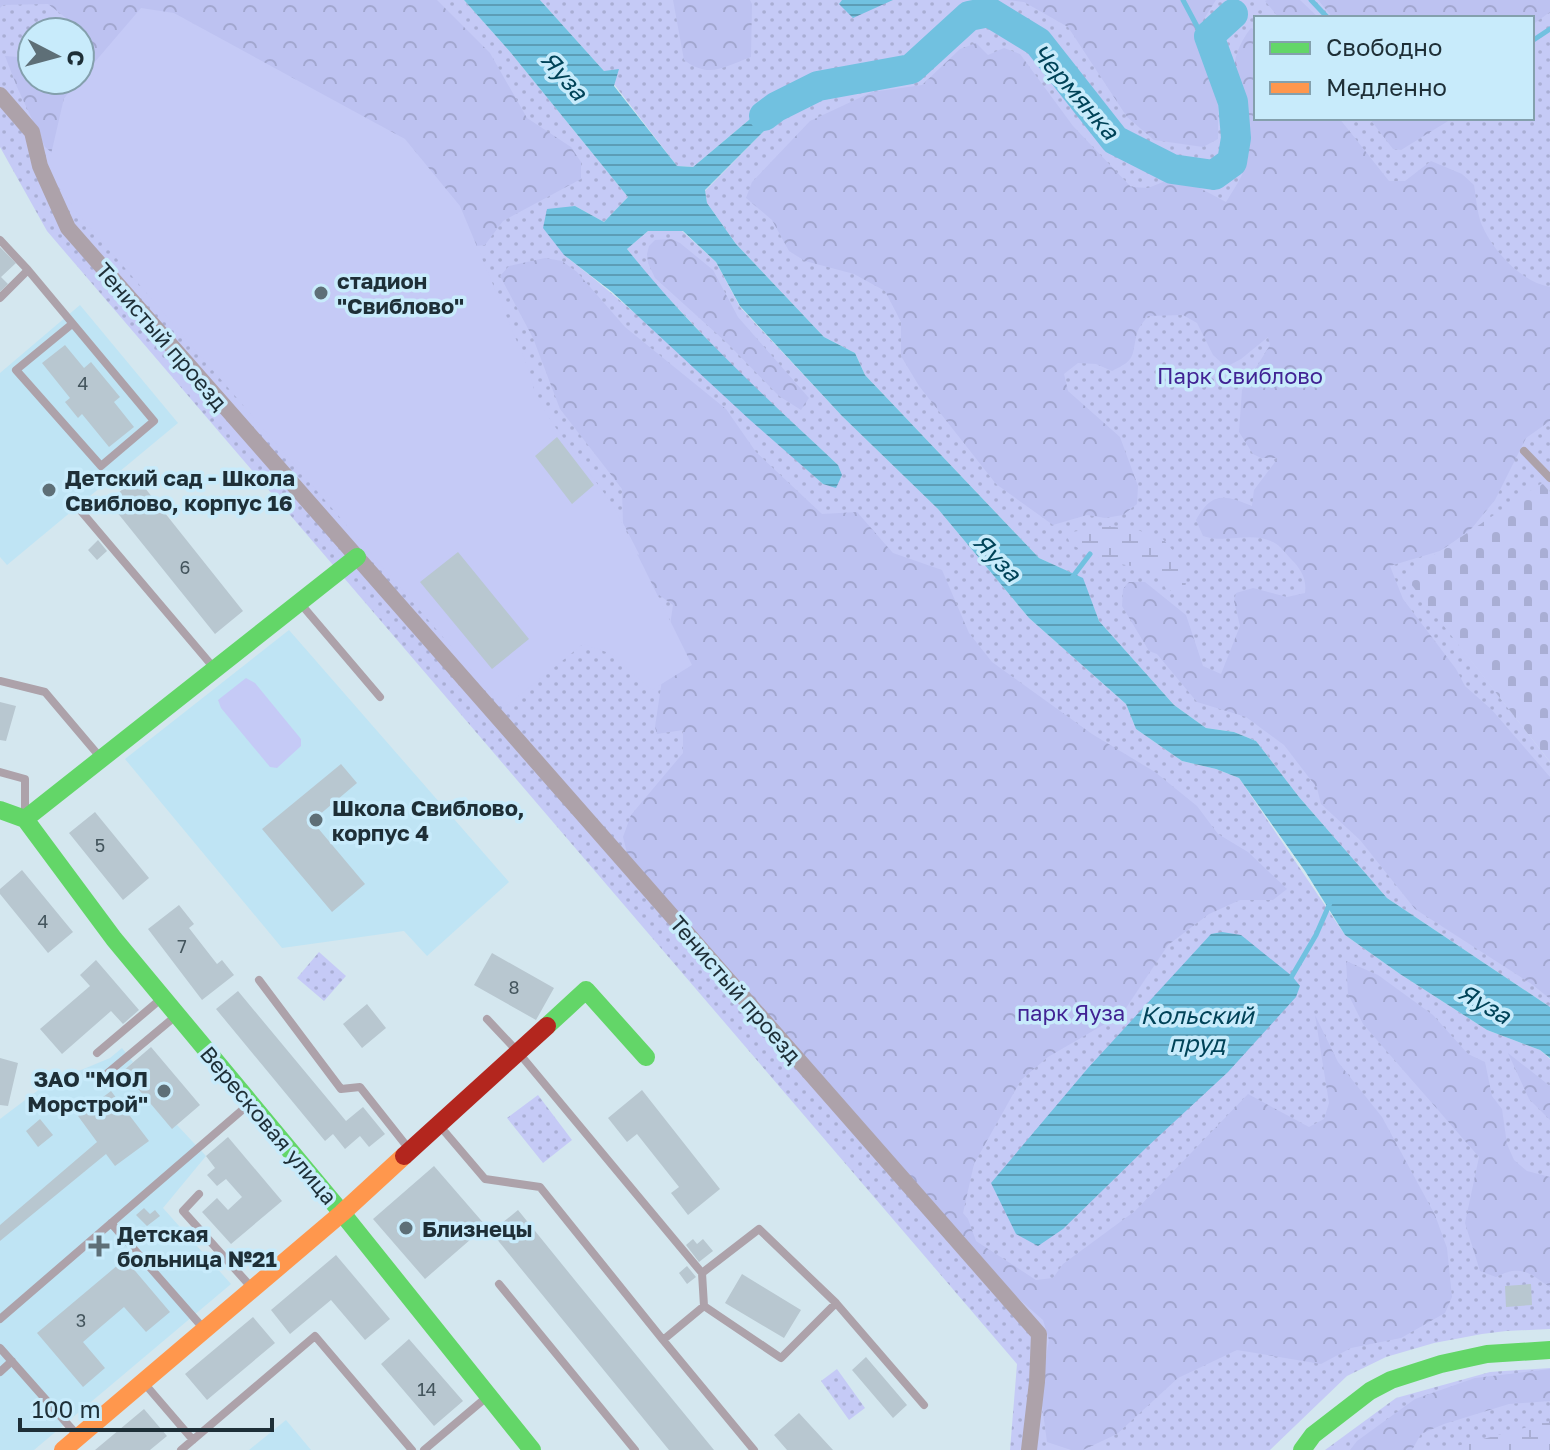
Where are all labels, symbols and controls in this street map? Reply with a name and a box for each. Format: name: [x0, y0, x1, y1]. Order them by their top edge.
north arrow: [16, 16, 96, 96]
legend: [1254, 16, 1534, 120]
text: Свободно: [1326, 32, 1442, 61]
water label: Чермянка: [1027, 37, 1126, 146]
water label: Яуза: [535, 45, 595, 107]
text: С: [62, 49, 91, 67]
text: Медленно: [1326, 72, 1447, 101]
street label: Тенистый проезд: [91, 257, 233, 415]
place label: стадион "Свиблово": [337, 267, 464, 319]
marker: стадион "Свиблово": [312, 284, 330, 302]
park label: Парк Свиблово: [1157, 362, 1323, 389]
house number: 4: [78, 372, 89, 394]
place label: Детский сад - Школа Свиблово, корпус 16: [65, 464, 295, 516]
marker: Детский сад - Школа Свиблово, корпус 16: [40, 481, 58, 499]
water label: Яуза: [968, 527, 1029, 589]
house number: 6: [180, 556, 190, 578]
place label: Школа Свиблово, корпус 4: [332, 794, 525, 846]
marker: Школа Свиблово, корпус 4: [307, 811, 325, 829]
house number: 5: [95, 834, 105, 856]
house number: 4: [38, 910, 49, 932]
street label: Тенистый проезд: [665, 910, 807, 1068]
house number: 7: [177, 935, 187, 957]
house number: 8: [509, 976, 519, 998]
water label: Яуза: [1453, 977, 1518, 1031]
park label: парк Яуза: [1017, 999, 1125, 1026]
water label: Кольский пруд: [1140, 1000, 1255, 1058]
street label: Вересковая улица: [195, 1040, 343, 1210]
place label: ЗАО "МОЛ Морстрой": [27, 1065, 148, 1117]
marker: ЗАО "МОЛ Морстрой": [155, 1082, 173, 1100]
place label: Близнецы: [422, 1215, 533, 1242]
marker: Близнецы: [397, 1219, 415, 1237]
place label: Детская больница №21: [117, 1220, 277, 1272]
marker: Детская больница №21: [88, 1235, 110, 1257]
house number: 3: [76, 1309, 86, 1331]
house number: 14: [417, 1378, 437, 1400]
scale bar: [20, 1382, 272, 1432]
text: 100 m: [32, 1394, 101, 1423]

